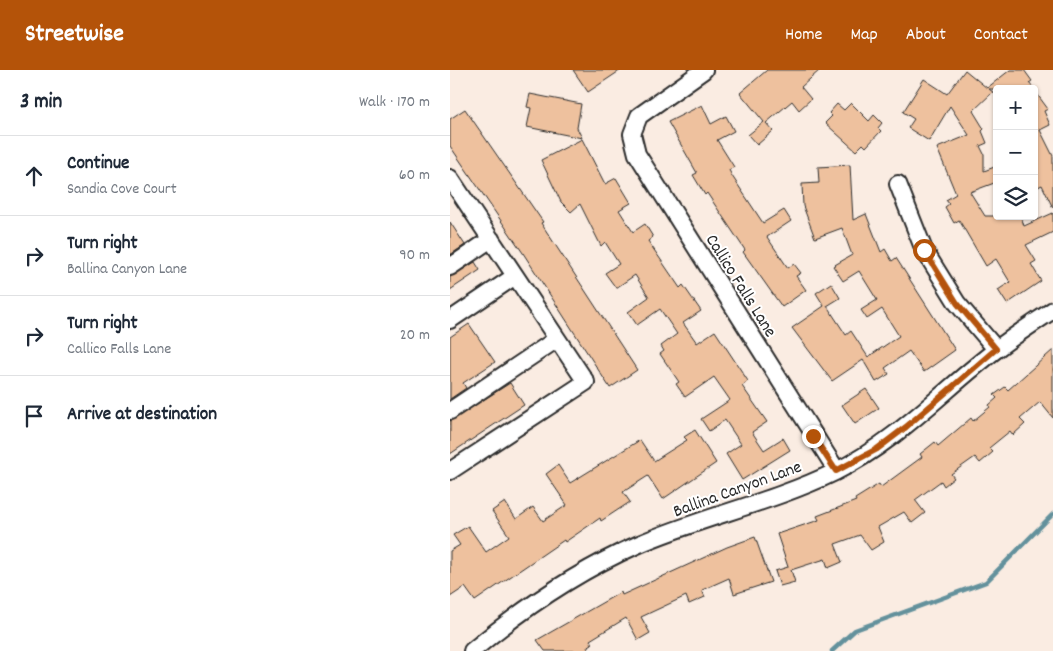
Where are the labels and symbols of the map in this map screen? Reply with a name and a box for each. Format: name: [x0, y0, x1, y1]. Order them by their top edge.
street label: Callico Falls Lane: [698, 230, 782, 343]
route start: [913, 239, 936, 262]
route end: [802, 425, 825, 448]
street label: Ballina Canyon Lane: [670, 455, 806, 525]

